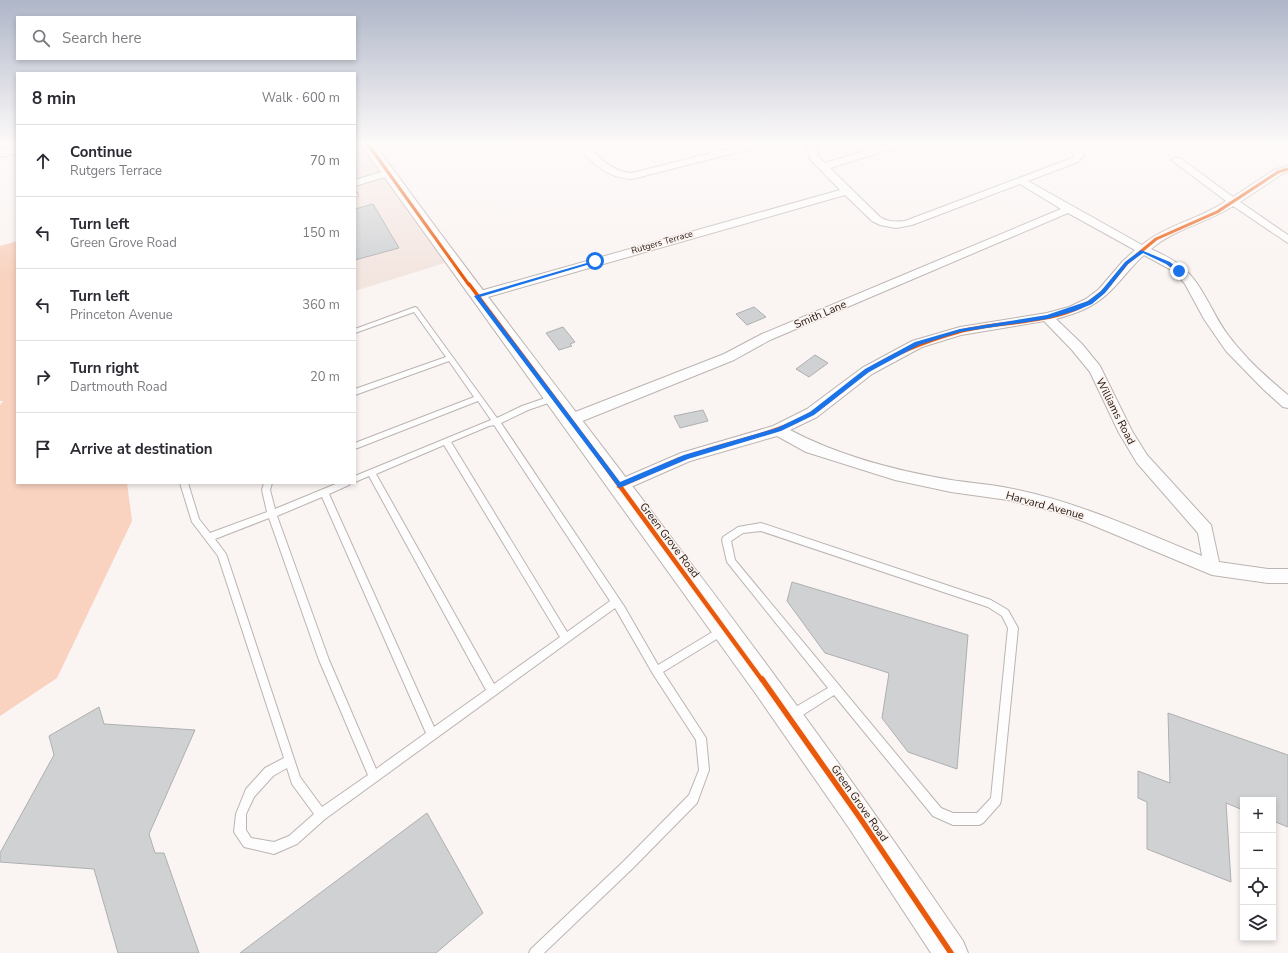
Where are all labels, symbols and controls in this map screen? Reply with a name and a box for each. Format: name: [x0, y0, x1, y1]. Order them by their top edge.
search box: [16, 16, 356, 60]
icon: search: [30, 27, 52, 49]
text: Search here: [62, 28, 142, 48]
text: 8 min: [32, 87, 76, 110]
text: Walk · 600 m: [262, 89, 340, 107]
text: Continue: [70, 142, 132, 162]
icon: ahead: [32, 150, 54, 172]
text: 70 m: [310, 152, 340, 170]
text: Rutgers Terrace: [70, 162, 162, 180]
text: Turn left: [70, 214, 129, 234]
icon: left: [32, 222, 54, 244]
text: 150 m: [302, 224, 340, 242]
street label: Rutgers Terrace: [630, 227, 694, 257]
text: Green Grove Road: [70, 234, 177, 252]
route start: [586, 252, 604, 270]
route end: [1170, 262, 1188, 280]
text: Turn left: [70, 286, 129, 306]
icon: left: [32, 294, 54, 316]
text: 360 m: [302, 296, 340, 314]
street label: Smith Lane: [792, 297, 849, 332]
text: Princeton Avenue: [70, 306, 173, 324]
text: Turn right: [70, 358, 139, 378]
icon: right: [32, 366, 54, 388]
text: 20 m: [310, 368, 340, 386]
street label: Williams Road: [1092, 375, 1139, 447]
text: Dartmouth Road: [70, 378, 167, 396]
icon: arrive: [32, 438, 54, 460]
text: Arrive at destination: [70, 439, 213, 459]
street label: Harvard Avenue: [1004, 488, 1086, 523]
street label: Green Grove Road: [636, 500, 703, 581]
street label: Green Grove Road: [828, 762, 892, 845]
map controls: [1240, 797, 1276, 941]
button: +: [1240, 797, 1276, 833]
button: −: [1240, 833, 1276, 869]
button: locate: [1240, 869, 1276, 905]
button: layers: [1240, 905, 1276, 941]

